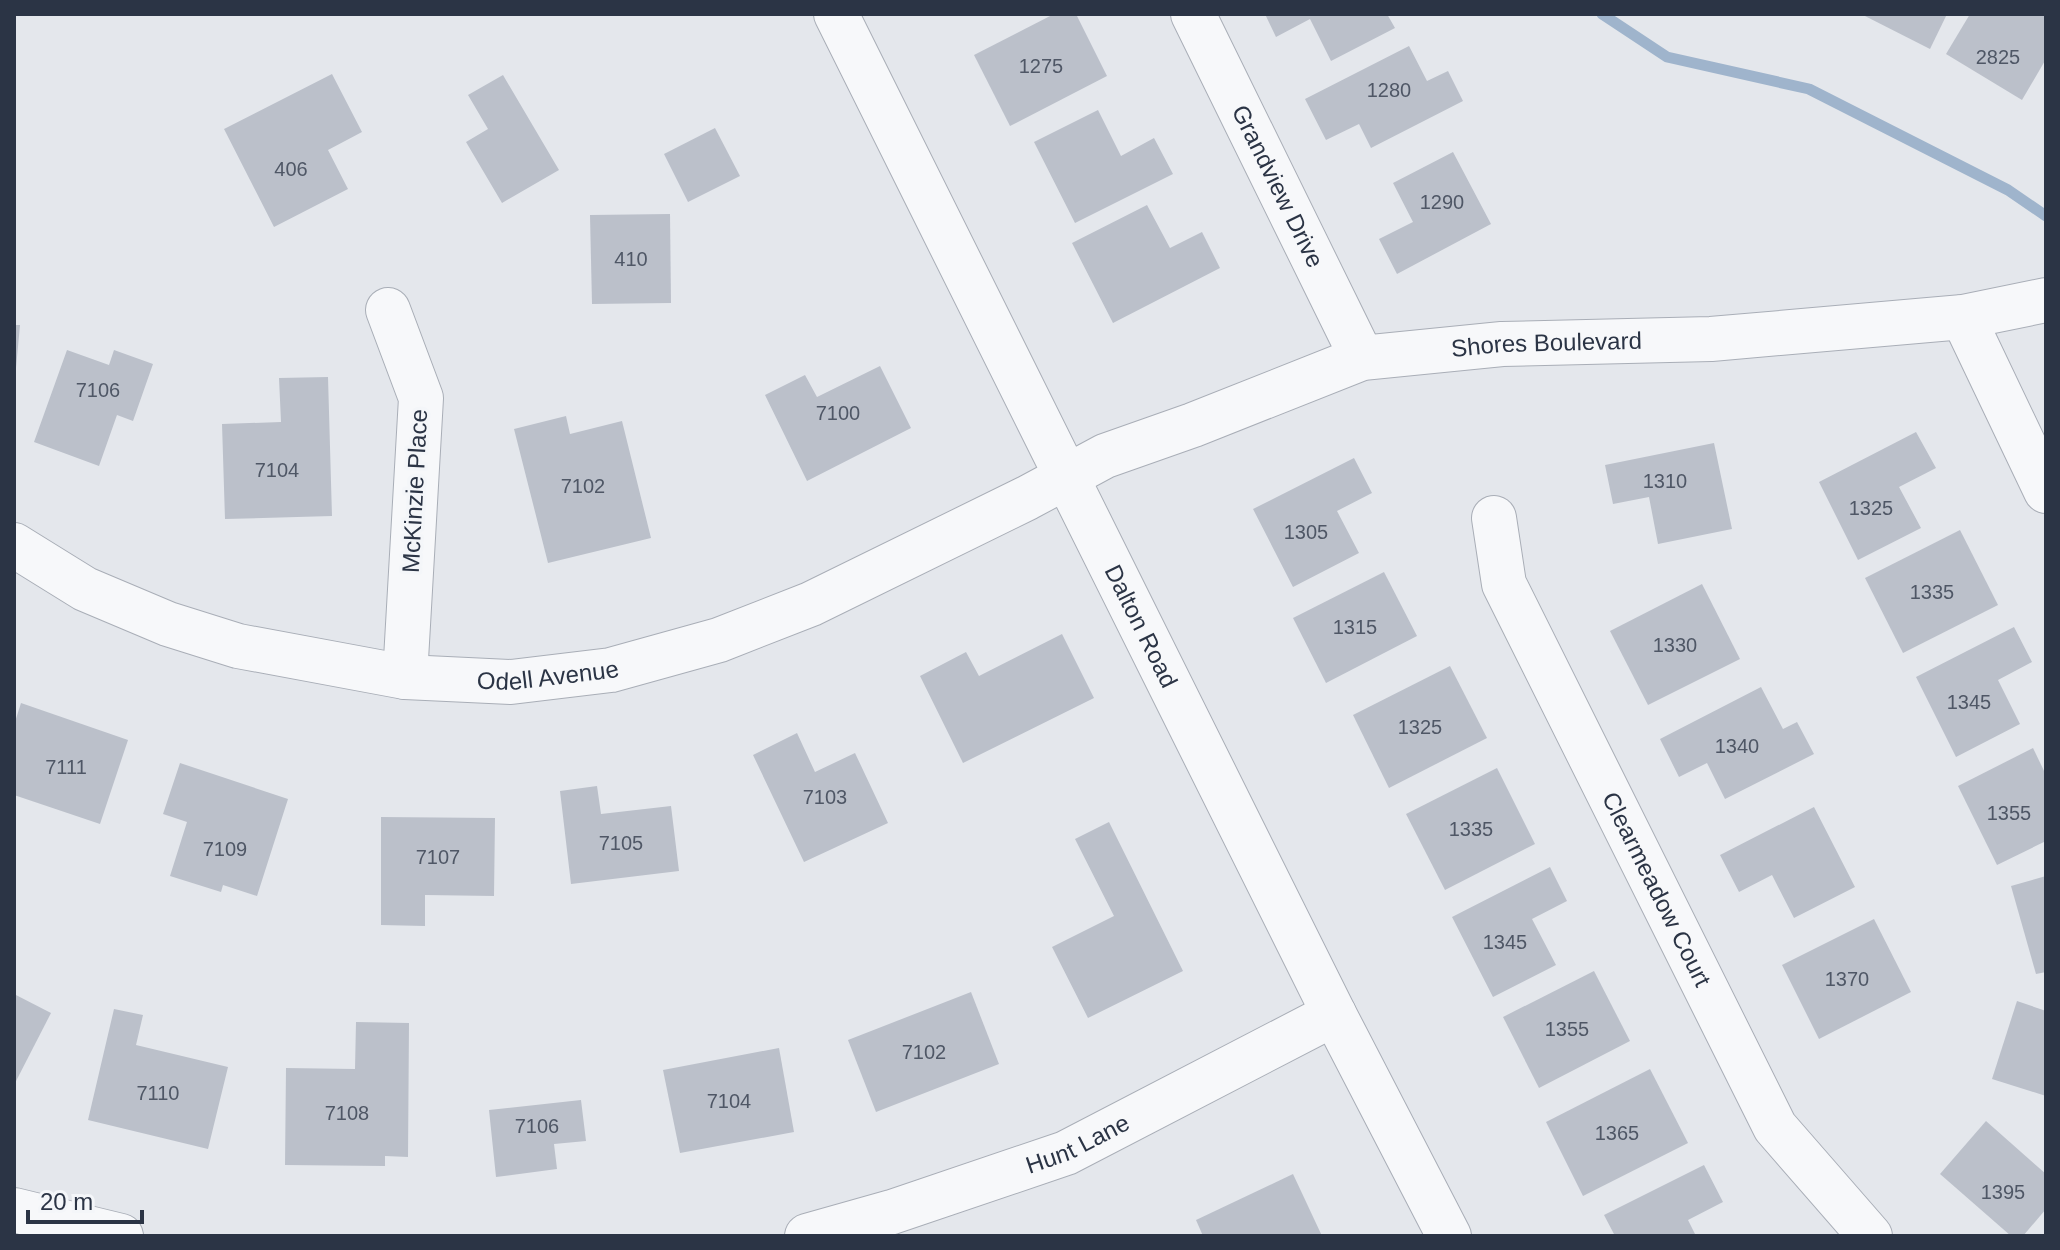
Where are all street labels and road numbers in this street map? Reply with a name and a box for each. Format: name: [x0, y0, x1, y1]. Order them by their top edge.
street label: Grandview Drive: [1227, 100, 1329, 272]
street label: Shores Boulevard: [1450, 327, 1642, 362]
street label: McKinzie Place: [397, 408, 432, 574]
street label: Dalton Road: [1100, 560, 1183, 692]
street label: Odell Avenue: [476, 654, 622, 695]
street label: Clearmeadow Court: [1597, 788, 1717, 991]
street label: Hunt Lane: [1022, 1109, 1134, 1179]

